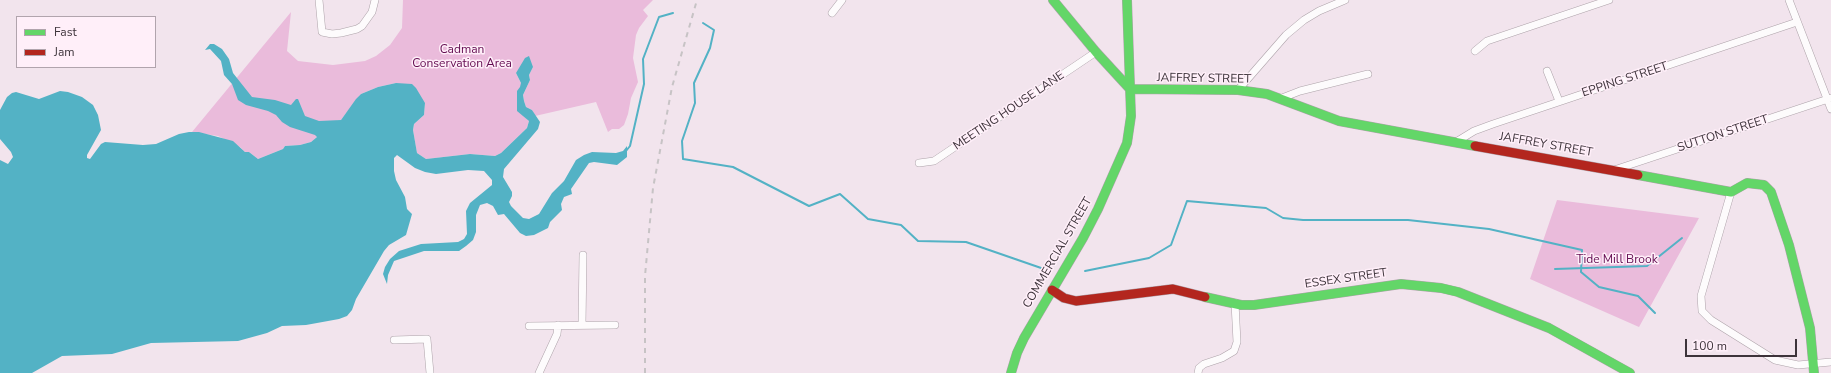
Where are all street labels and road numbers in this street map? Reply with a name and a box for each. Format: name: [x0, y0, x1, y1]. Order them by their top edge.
street label: EPPING STREET: [1580, 59, 1670, 101]
street label: MEETING HOUSE LANE: [951, 69, 1067, 153]
street label: JAFFREY STREET: [1157, 71, 1251, 87]
street label: SUTTON STREET: [1676, 112, 1770, 156]
street label: JAFFREY STREET: [1498, 130, 1594, 160]
street label: COMMERCIAL STREET: [1020, 195, 1096, 311]
street label: ESSEX STREET: [1304, 266, 1388, 292]

